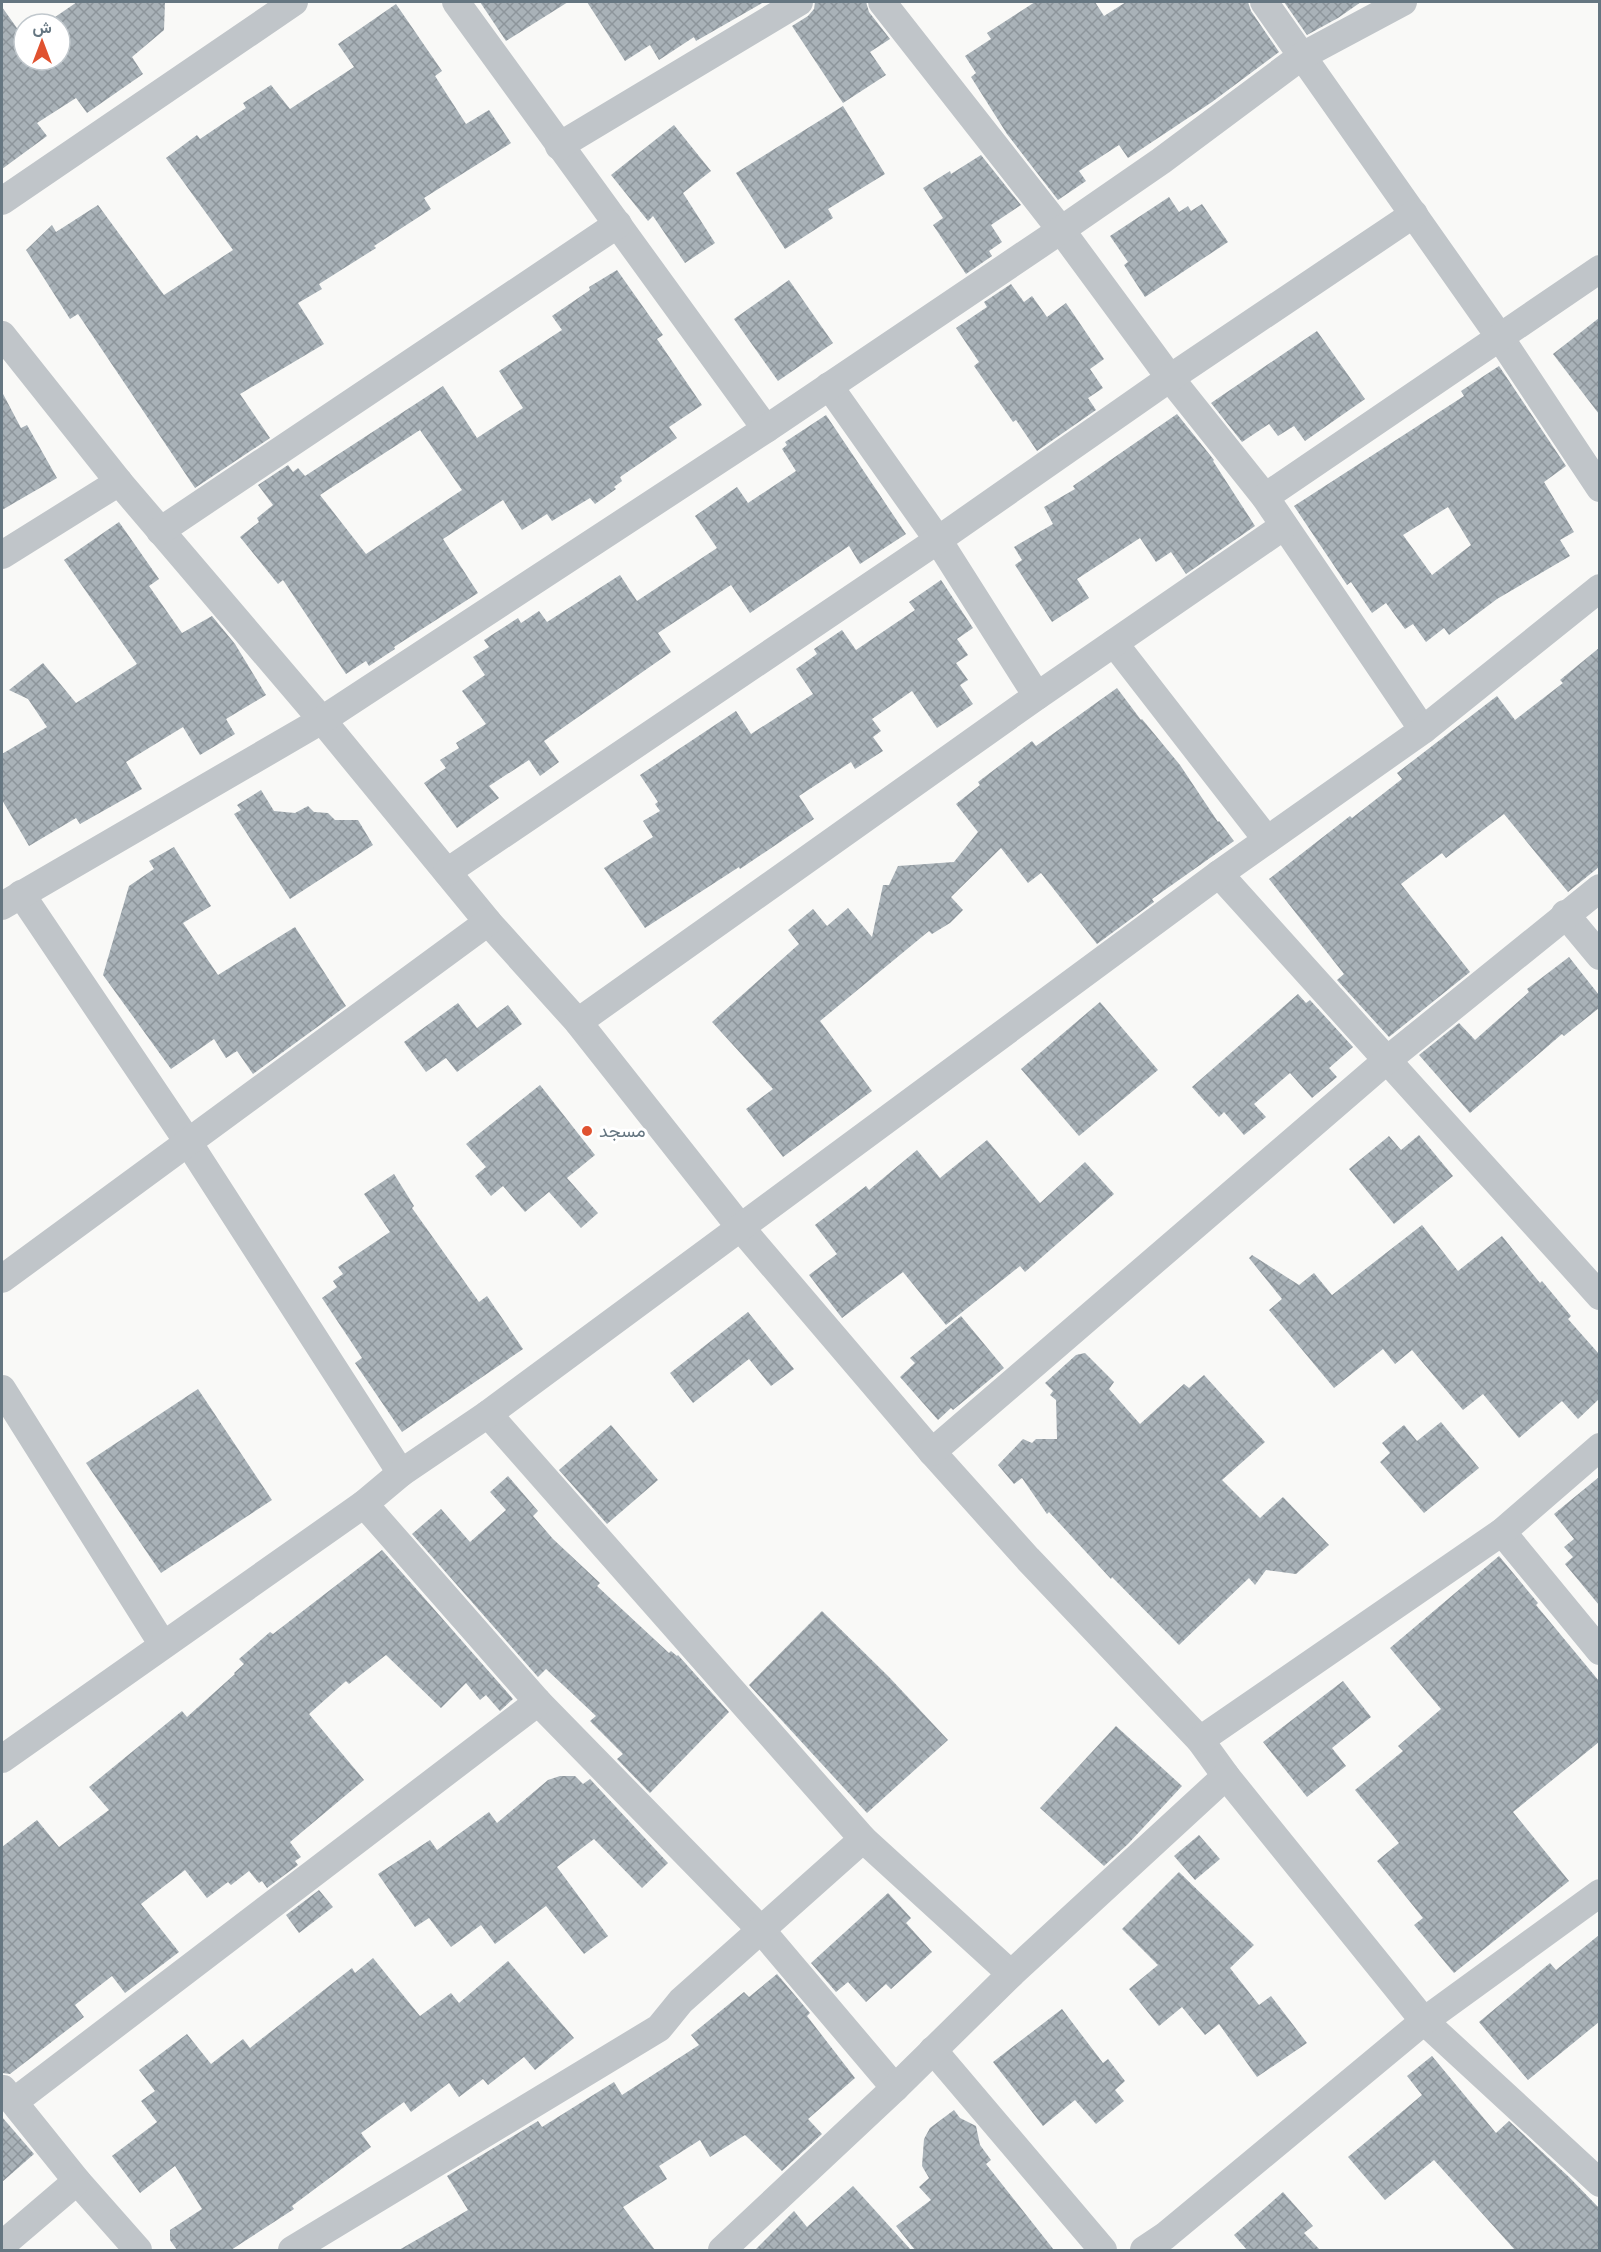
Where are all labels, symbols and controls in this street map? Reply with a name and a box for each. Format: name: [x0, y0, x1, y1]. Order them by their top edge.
north arrow: [12, 12, 72, 72]
text: ش: [32, 17, 52, 39]
place label: مسجد: [599, 1119, 646, 1144]
marker: مسجد: [580, 1124, 594, 1138]

